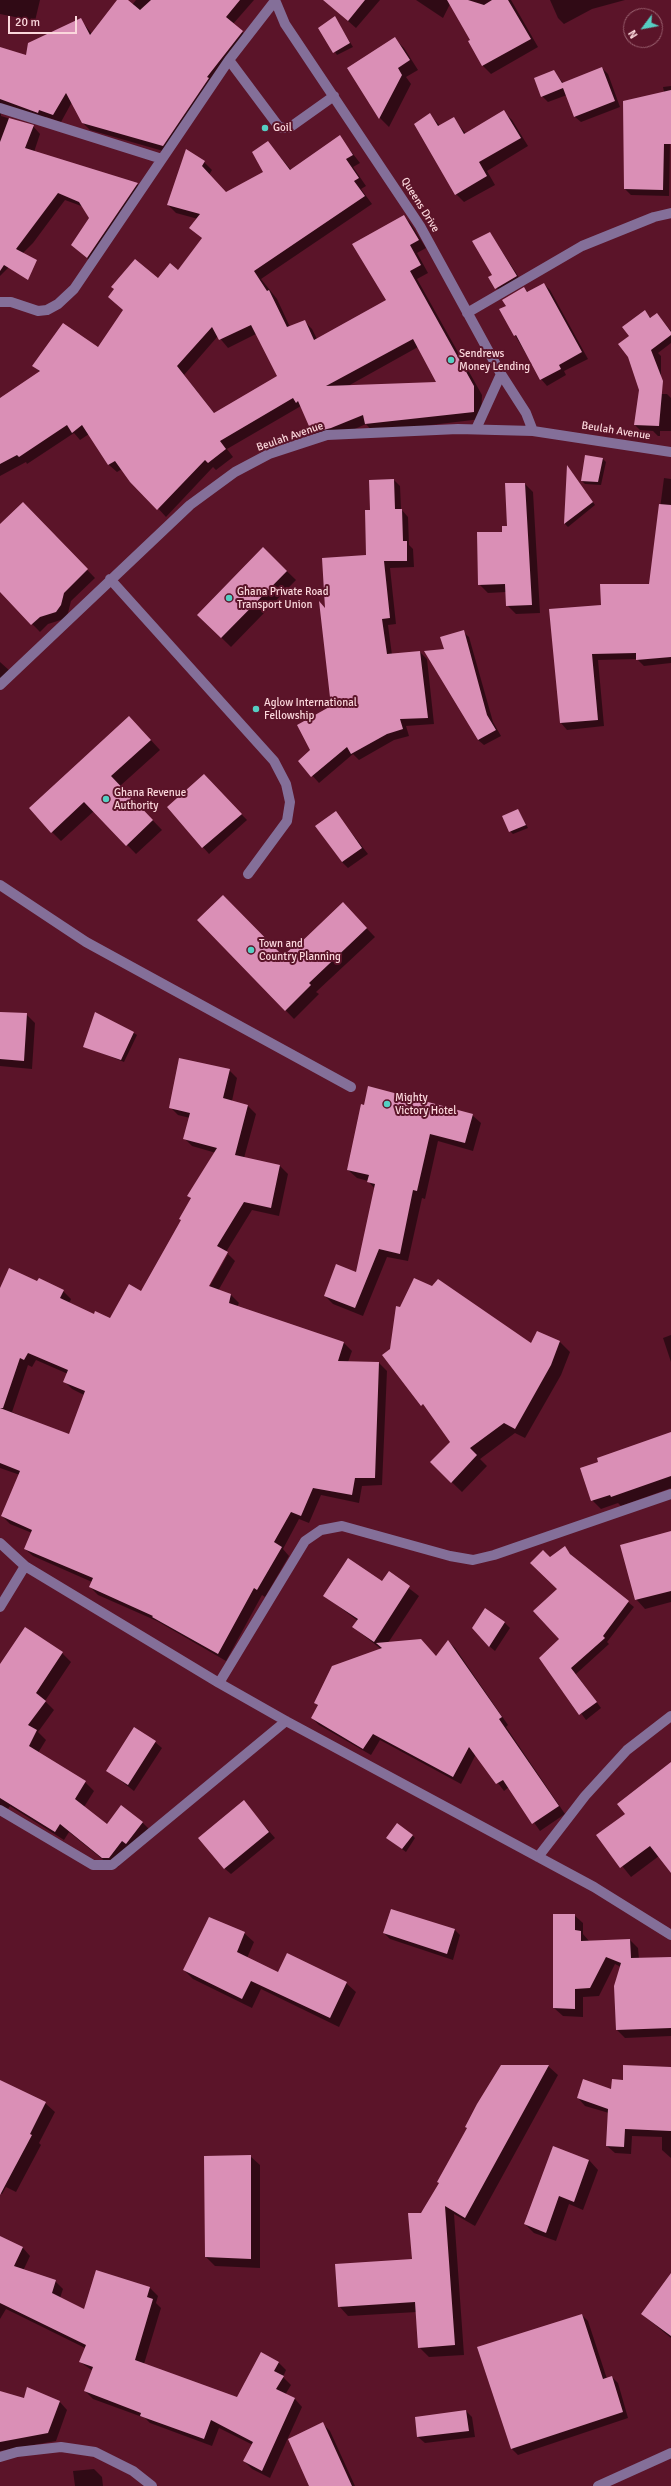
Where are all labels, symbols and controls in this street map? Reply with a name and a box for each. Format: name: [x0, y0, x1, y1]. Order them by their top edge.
scale bar: [10, 8, 79, 34]
north arrow: [623, 8, 663, 48]
text: 20 m: [15, 15, 40, 30]
text: N: [626, 27, 641, 41]
place label: Goil: [273, 121, 292, 135]
marker: Goil: [260, 123, 270, 133]
street label: Queens Drive: [398, 175, 442, 235]
place label: Sendrews Money Lending: [459, 347, 530, 373]
marker: Sendrews Money Lending: [446, 355, 456, 365]
street label: Beulah Avenue: [255, 419, 325, 455]
street label: Beulah Avenue: [580, 419, 652, 443]
place label: Ghana Private Road Transport Union: [237, 585, 328, 611]
marker: Ghana Private Road Transport Union: [224, 593, 234, 603]
place label: Aglow International Fellowship: [264, 696, 357, 722]
marker: Aglow International Fellowship: [251, 704, 261, 714]
place label: Ghana Revenue Authority: [114, 786, 186, 812]
marker: Ghana Revenue Authority: [101, 794, 111, 804]
place label: Town and Country Planning: [259, 937, 341, 963]
marker: Town and Country Planning: [246, 945, 256, 955]
place label: Mighty Victory Hotel: [395, 1091, 456, 1117]
marker: Mighty Victory Hotel: [382, 1099, 392, 1109]

